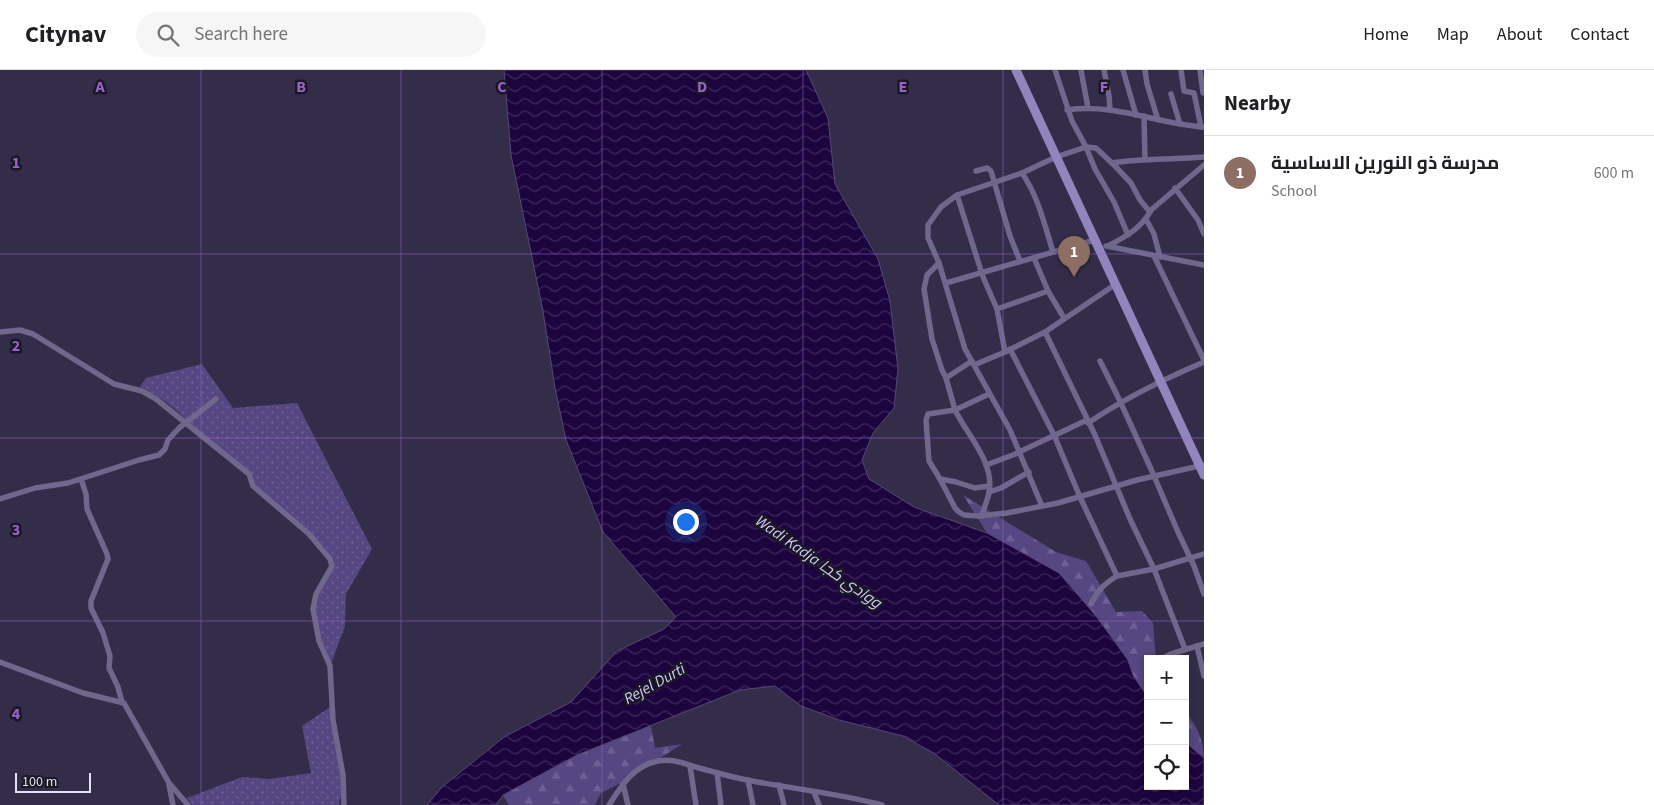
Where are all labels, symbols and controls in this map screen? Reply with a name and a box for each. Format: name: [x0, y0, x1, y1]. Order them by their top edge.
search box: [136, 12, 486, 57]
text: Citynav: [25, 17, 106, 52]
icon: search: [154, 21, 182, 49]
text: Search here: [194, 21, 288, 48]
text: Home: [1363, 22, 1409, 47]
text: Map: [1437, 22, 1469, 47]
text: About: [1497, 22, 1542, 47]
text: Contact: [1570, 22, 1629, 47]
text: A: [94, 76, 105, 98]
text: B: [296, 76, 306, 98]
text: C: [497, 76, 507, 98]
text: D: [697, 76, 707, 98]
text: E: [899, 76, 907, 98]
text: F: [1100, 76, 1108, 98]
text: Nearby: [1224, 88, 1291, 118]
text: مدرسة ذو النورين الاساسية: [1271, 150, 1499, 177]
text: 1: [12, 152, 20, 174]
text: 1: [1236, 162, 1244, 184]
text: 600 m: [1594, 162, 1634, 184]
text: School: [1271, 180, 1317, 202]
pin: 1: [1058, 236, 1090, 277]
text: 2: [12, 335, 20, 357]
your location: [673, 509, 699, 535]
water label: Wadi Kadja ووادي كجا: [751, 510, 887, 615]
text: 3: [12, 519, 20, 541]
map controls: [1144, 655, 1189, 790]
button: +: [1144, 655, 1189, 700]
water label: Rejel Durti: [620, 658, 689, 710]
button: −: [1144, 700, 1189, 745]
text: 4: [12, 703, 21, 725]
button: locate: [1144, 745, 1189, 790]
scale bar: [15, 770, 91, 793]
text: 100 m: [22, 772, 57, 792]

